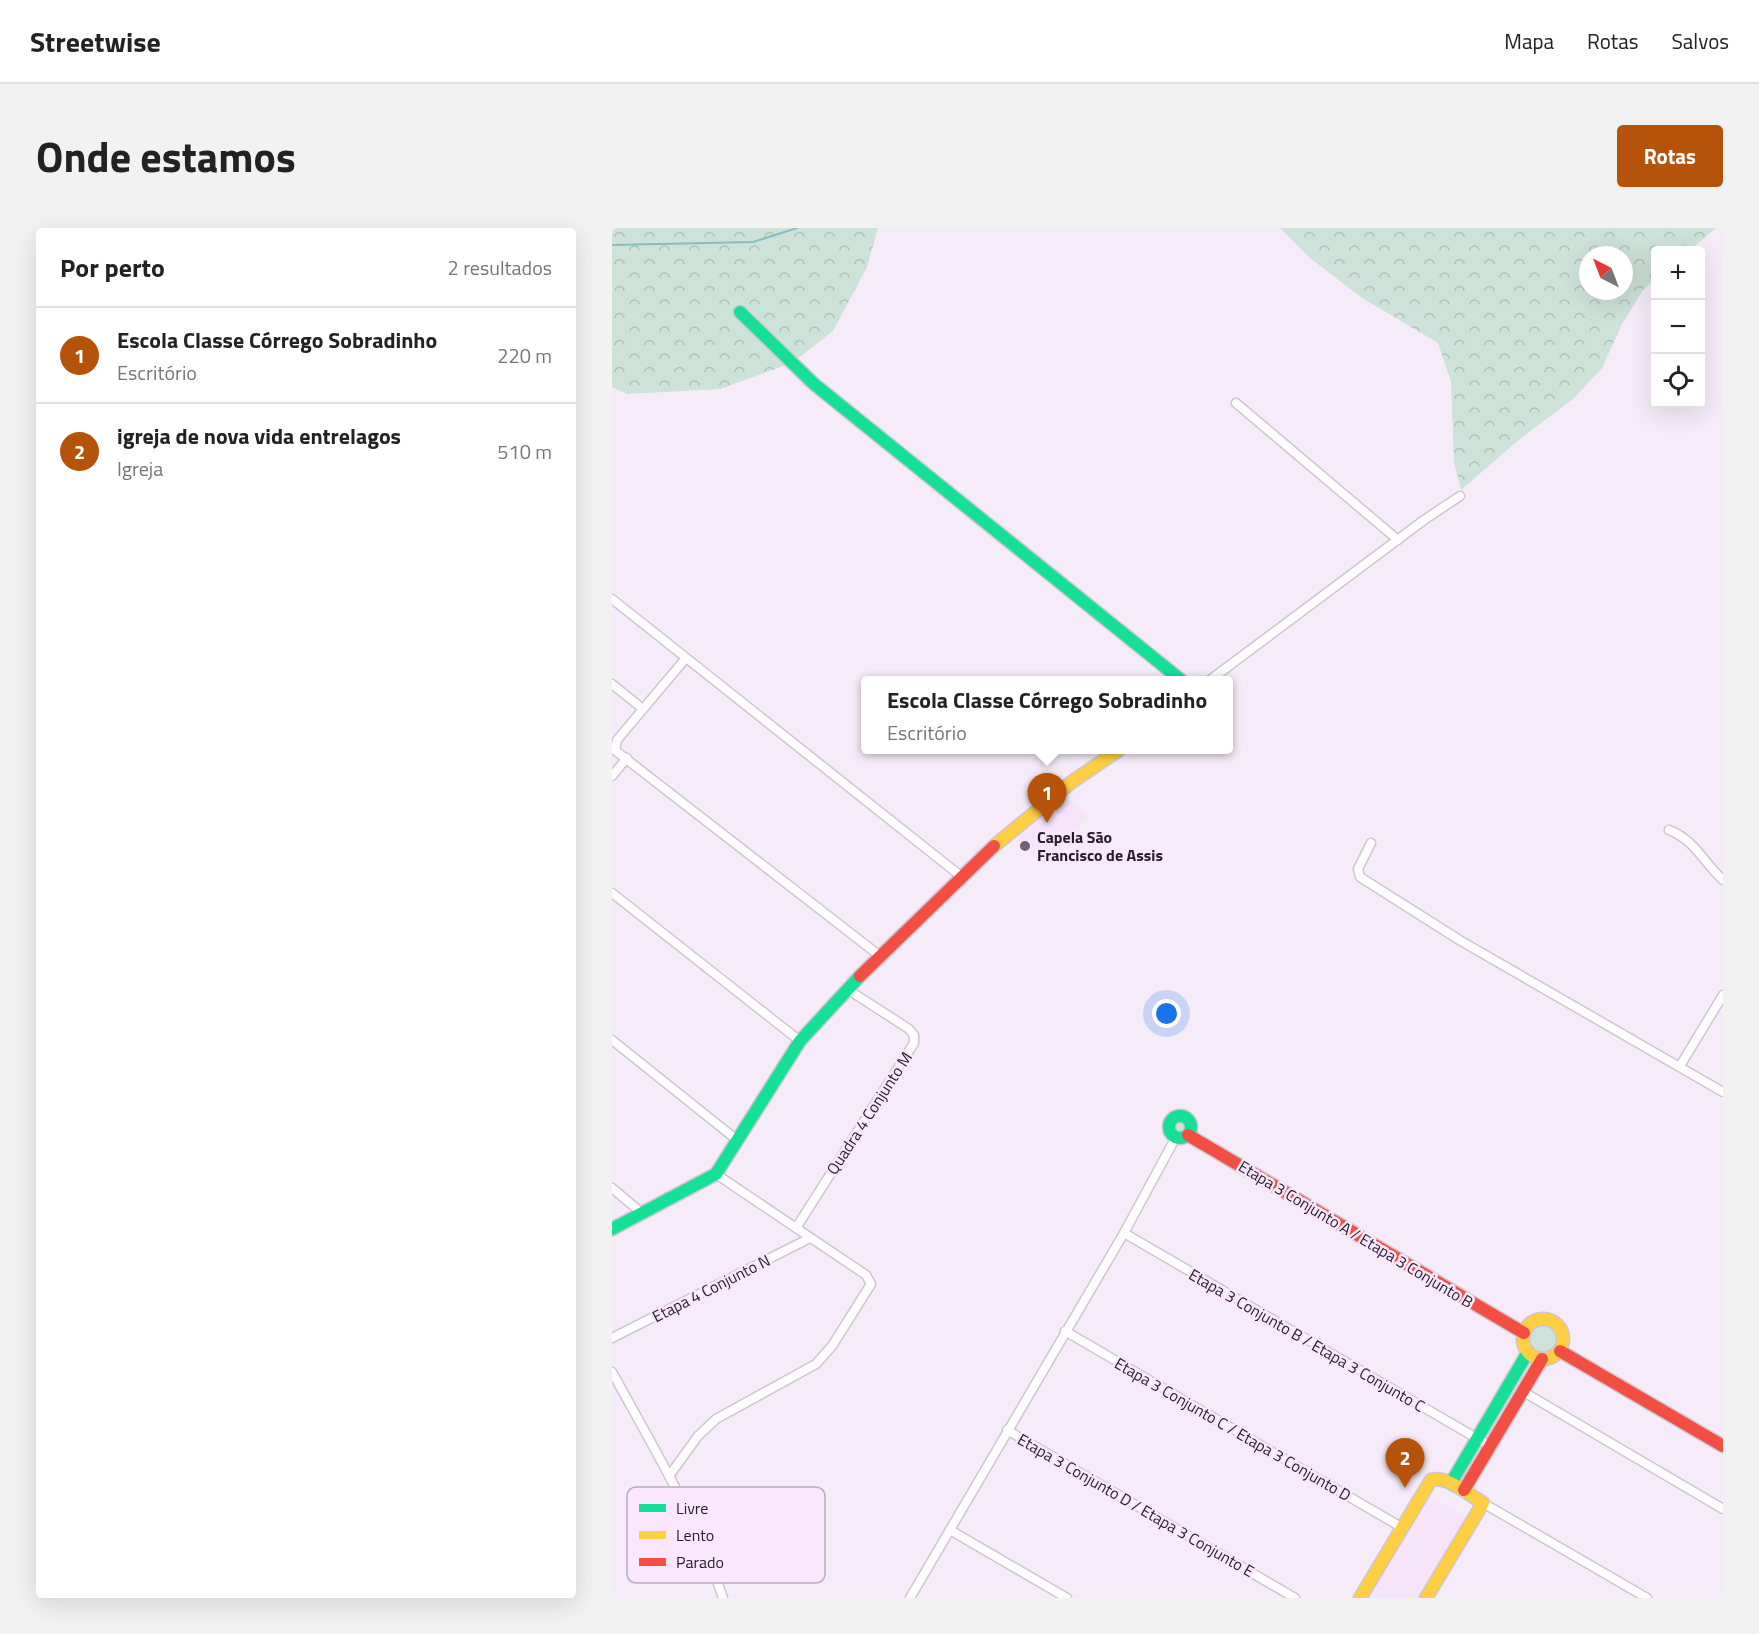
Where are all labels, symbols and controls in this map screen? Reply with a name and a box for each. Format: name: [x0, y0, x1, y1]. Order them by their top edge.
text: Streetwise: [30, 20, 161, 63]
text: Mapa: [1504, 25, 1554, 57]
text: Rotas: [1587, 25, 1638, 57]
text: Salvos: [1671, 25, 1729, 57]
text: Onde estamos: [36, 124, 296, 188]
button: Rotas: [1617, 125, 1723, 187]
north arrow: [1579, 246, 1633, 300]
map controls: [1651, 246, 1705, 408]
button: +: [1651, 246, 1705, 300]
text: Por perto: [60, 248, 165, 287]
text: 2 resultados: [448, 252, 552, 283]
button: −: [1651, 300, 1705, 354]
text: Escola Classe Córrego Sobradinho: [117, 323, 437, 357]
text: 1: [74, 340, 85, 371]
text: 220 m: [497, 340, 552, 371]
button: locate: [1651, 354, 1705, 408]
text: Escritório: [117, 357, 197, 388]
text: igreja de nova vida entrelagos: [117, 419, 401, 453]
text: 2: [74, 436, 85, 467]
text: 510 m: [497, 436, 552, 467]
text: Igreja: [117, 453, 163, 484]
popup: [861, 676, 1233, 754]
text: Escola Classe Córrego Sobradinho: [887, 683, 1207, 717]
text: Escritório: [887, 717, 967, 748]
pin: 1: [1028, 774, 1066, 823]
place label: Capela São Francisco de Assis: [1037, 825, 1163, 867]
marker: Capela São Francisco de Assis: [1018, 839, 1032, 853]
your location: [1152, 999, 1181, 1028]
street label: Quadra 4 Conjunto M: [820, 1047, 918, 1179]
street label: Etapa 3 Conjunto A / Etapa 3 Conjunto B: [1234, 1154, 1478, 1314]
street label: Etapa 4 Conjunto N: [648, 1248, 774, 1328]
street label: Etapa 3 Conjunto B / Etapa 3 Conjunto C: [1184, 1262, 1430, 1418]
street label: Etapa 3 Conjunto C / Etapa 3 Conjunto D: [1110, 1351, 1356, 1507]
street label: Etapa 3 Conjunto D / Etapa 3 Conjunto E: [1013, 1427, 1259, 1583]
pin: 2: [1386, 1438, 1424, 1488]
legend: [627, 1487, 825, 1583]
text: Livre: [676, 1496, 708, 1520]
text: Lento: [676, 1523, 714, 1547]
text: Parado: [676, 1550, 724, 1574]

